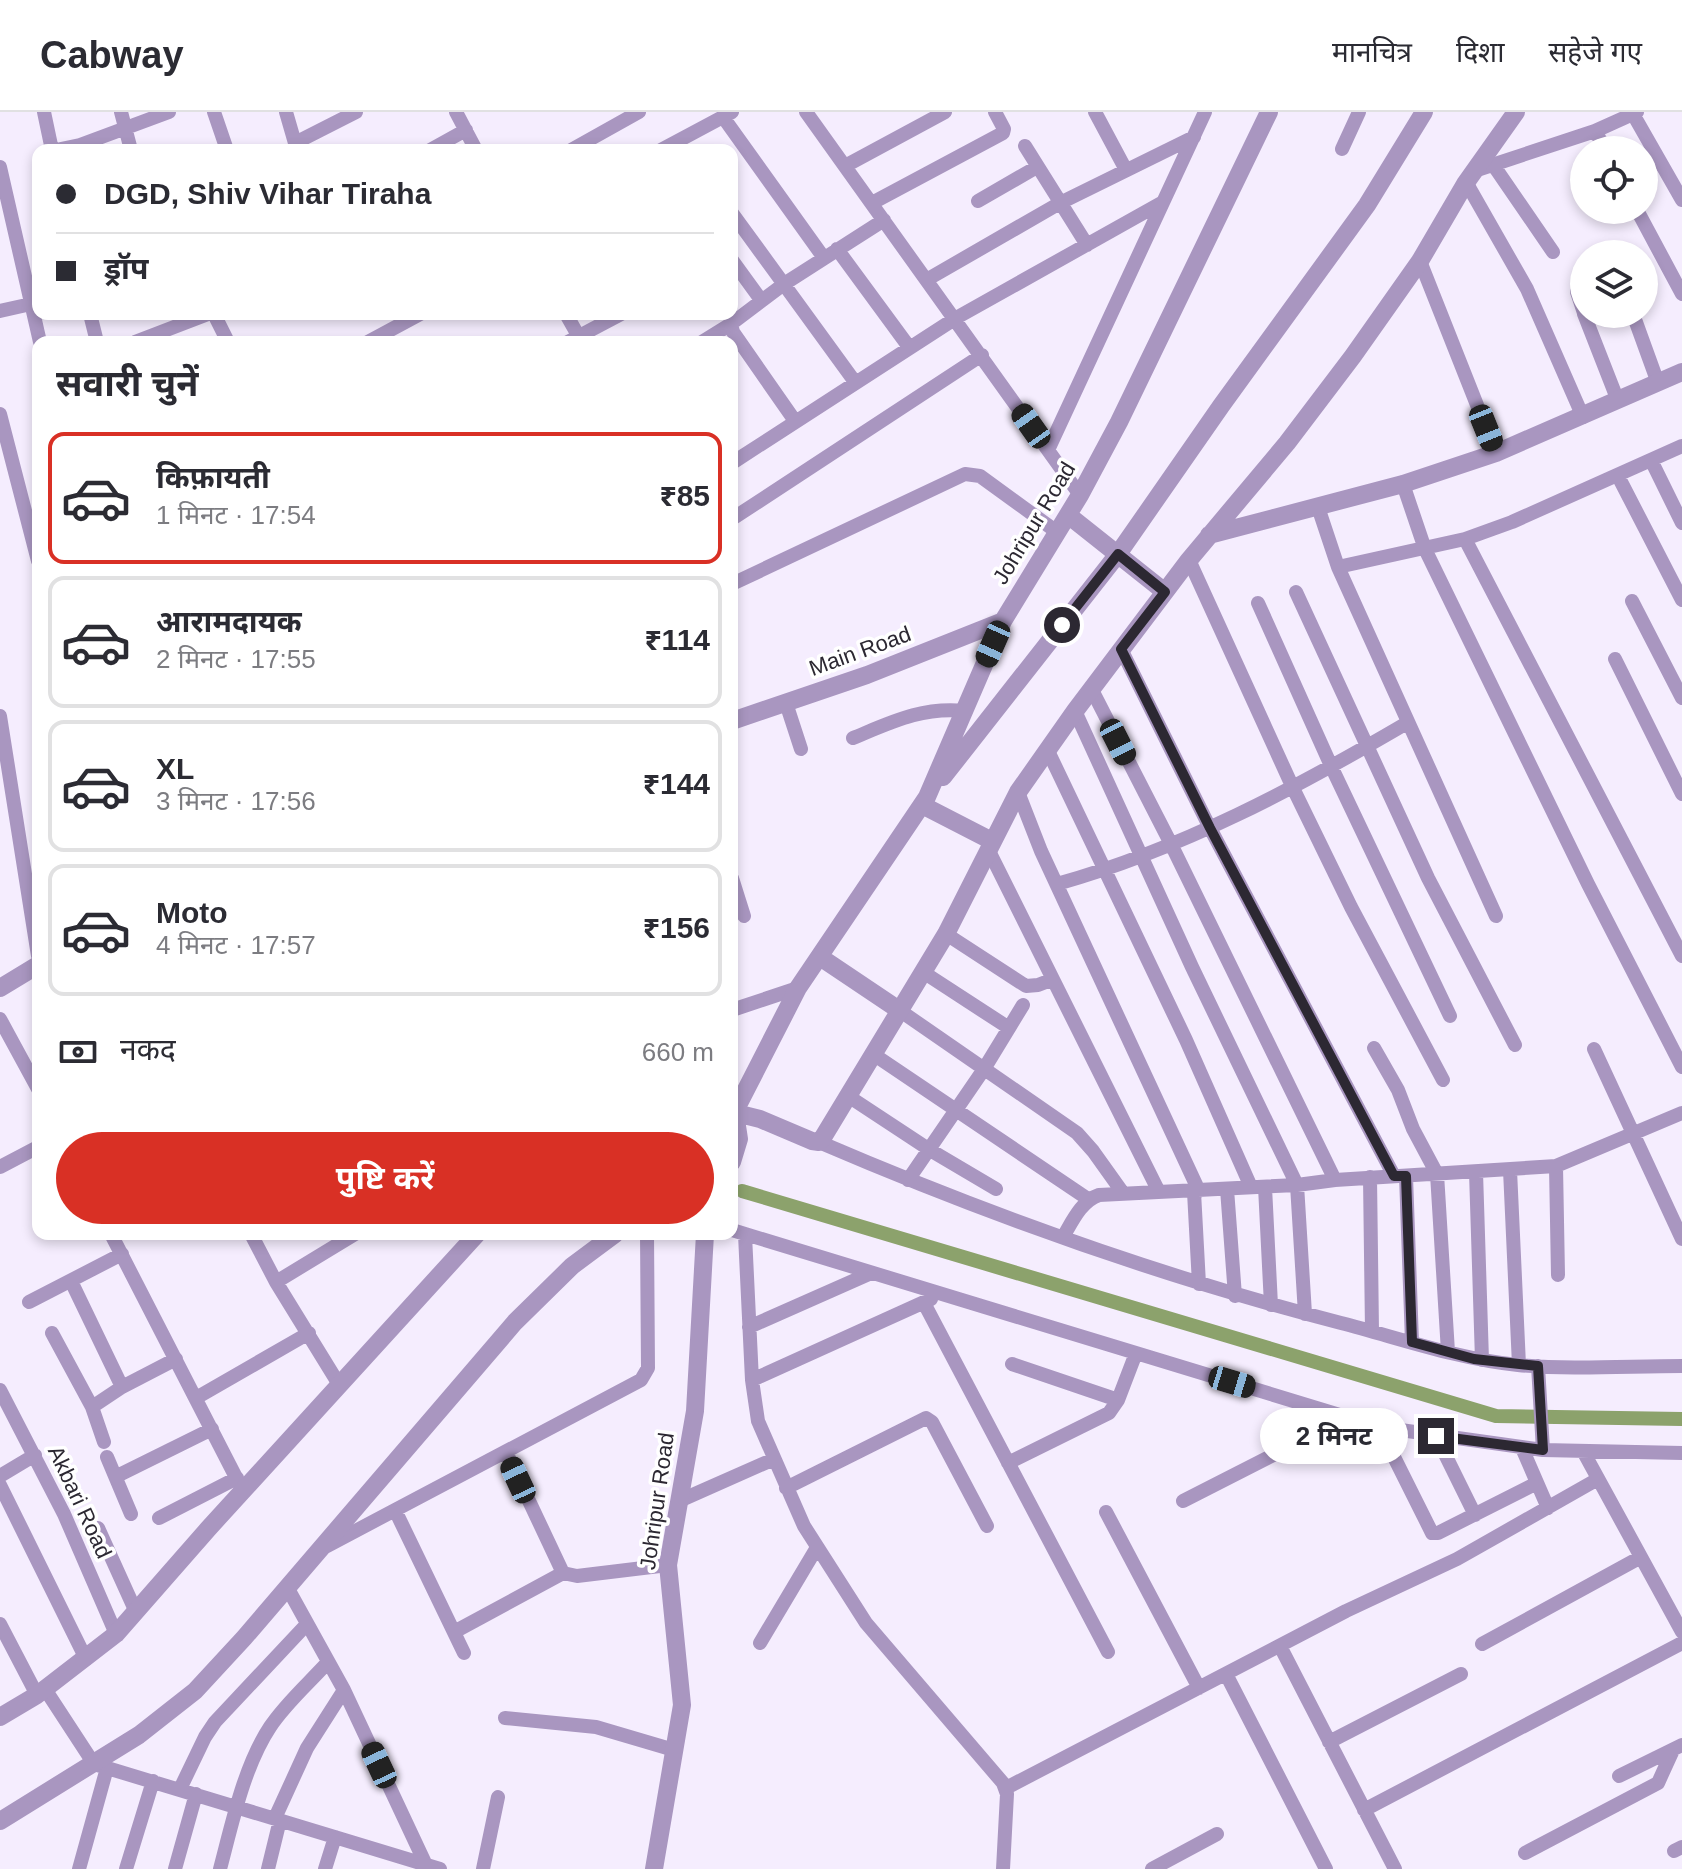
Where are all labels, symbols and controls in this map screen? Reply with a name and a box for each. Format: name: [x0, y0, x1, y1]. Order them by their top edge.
text: Cabway: [40, 34, 184, 76]
text: मानचित्र: [1332, 37, 1412, 68]
text: दिशा: [1456, 37, 1504, 68]
text: सहेजे गए: [1548, 37, 1642, 68]
map controls: [1570, 136, 1658, 328]
button: locate: [1570, 136, 1658, 224]
text: DGD, Shiv Vihar Tiraha: [104, 177, 431, 210]
button: layers: [1570, 240, 1658, 328]
text: ड्रॉप: [104, 252, 148, 285]
text: सवारी चुनें: [56, 363, 198, 404]
car: [1007, 399, 1055, 453]
car: [1466, 401, 1506, 455]
street label: Johripur Road: [988, 457, 1080, 589]
text: किफ़ायती: [156, 461, 270, 494]
icon: car: [60, 462, 132, 534]
text: ₹85: [659, 479, 710, 512]
text: 1 मिनट · 17:54: [156, 500, 316, 530]
text: आरामदायक: [156, 605, 302, 638]
icon: car: [60, 606, 132, 678]
route start: [1044, 607, 1080, 643]
car: [972, 617, 1014, 671]
street label: Main Road: [806, 621, 914, 681]
text: ₹114: [644, 623, 710, 656]
text: 2 मिनट · 17:55: [156, 644, 316, 674]
car: [1096, 715, 1140, 769]
icon: car: [60, 750, 132, 822]
text: XL: [156, 752, 194, 785]
text: ₹144: [643, 767, 710, 800]
text: 3 मिनट · 17:56: [156, 786, 316, 816]
icon: car: [60, 894, 132, 966]
text: Moto: [156, 896, 228, 929]
text: ₹156: [643, 911, 710, 944]
text: 4 मिनट · 17:57: [156, 930, 316, 960]
icon: cash: [56, 1030, 100, 1074]
text: नकद: [120, 1033, 176, 1066]
text: 660 m: [642, 1037, 714, 1067]
button: पुष्टि करें: [56, 1132, 714, 1224]
car: [1206, 1364, 1258, 1400]
callout: 2 मिनट: [1260, 1408, 1408, 1464]
route end: [1418, 1418, 1454, 1454]
text: 2 मिनट: [1296, 1421, 1372, 1451]
street label: Johripur Road: [635, 1431, 679, 1571]
street label: Akbari Road: [43, 1442, 117, 1562]
car: [497, 1453, 539, 1507]
car: [358, 1738, 400, 1792]

